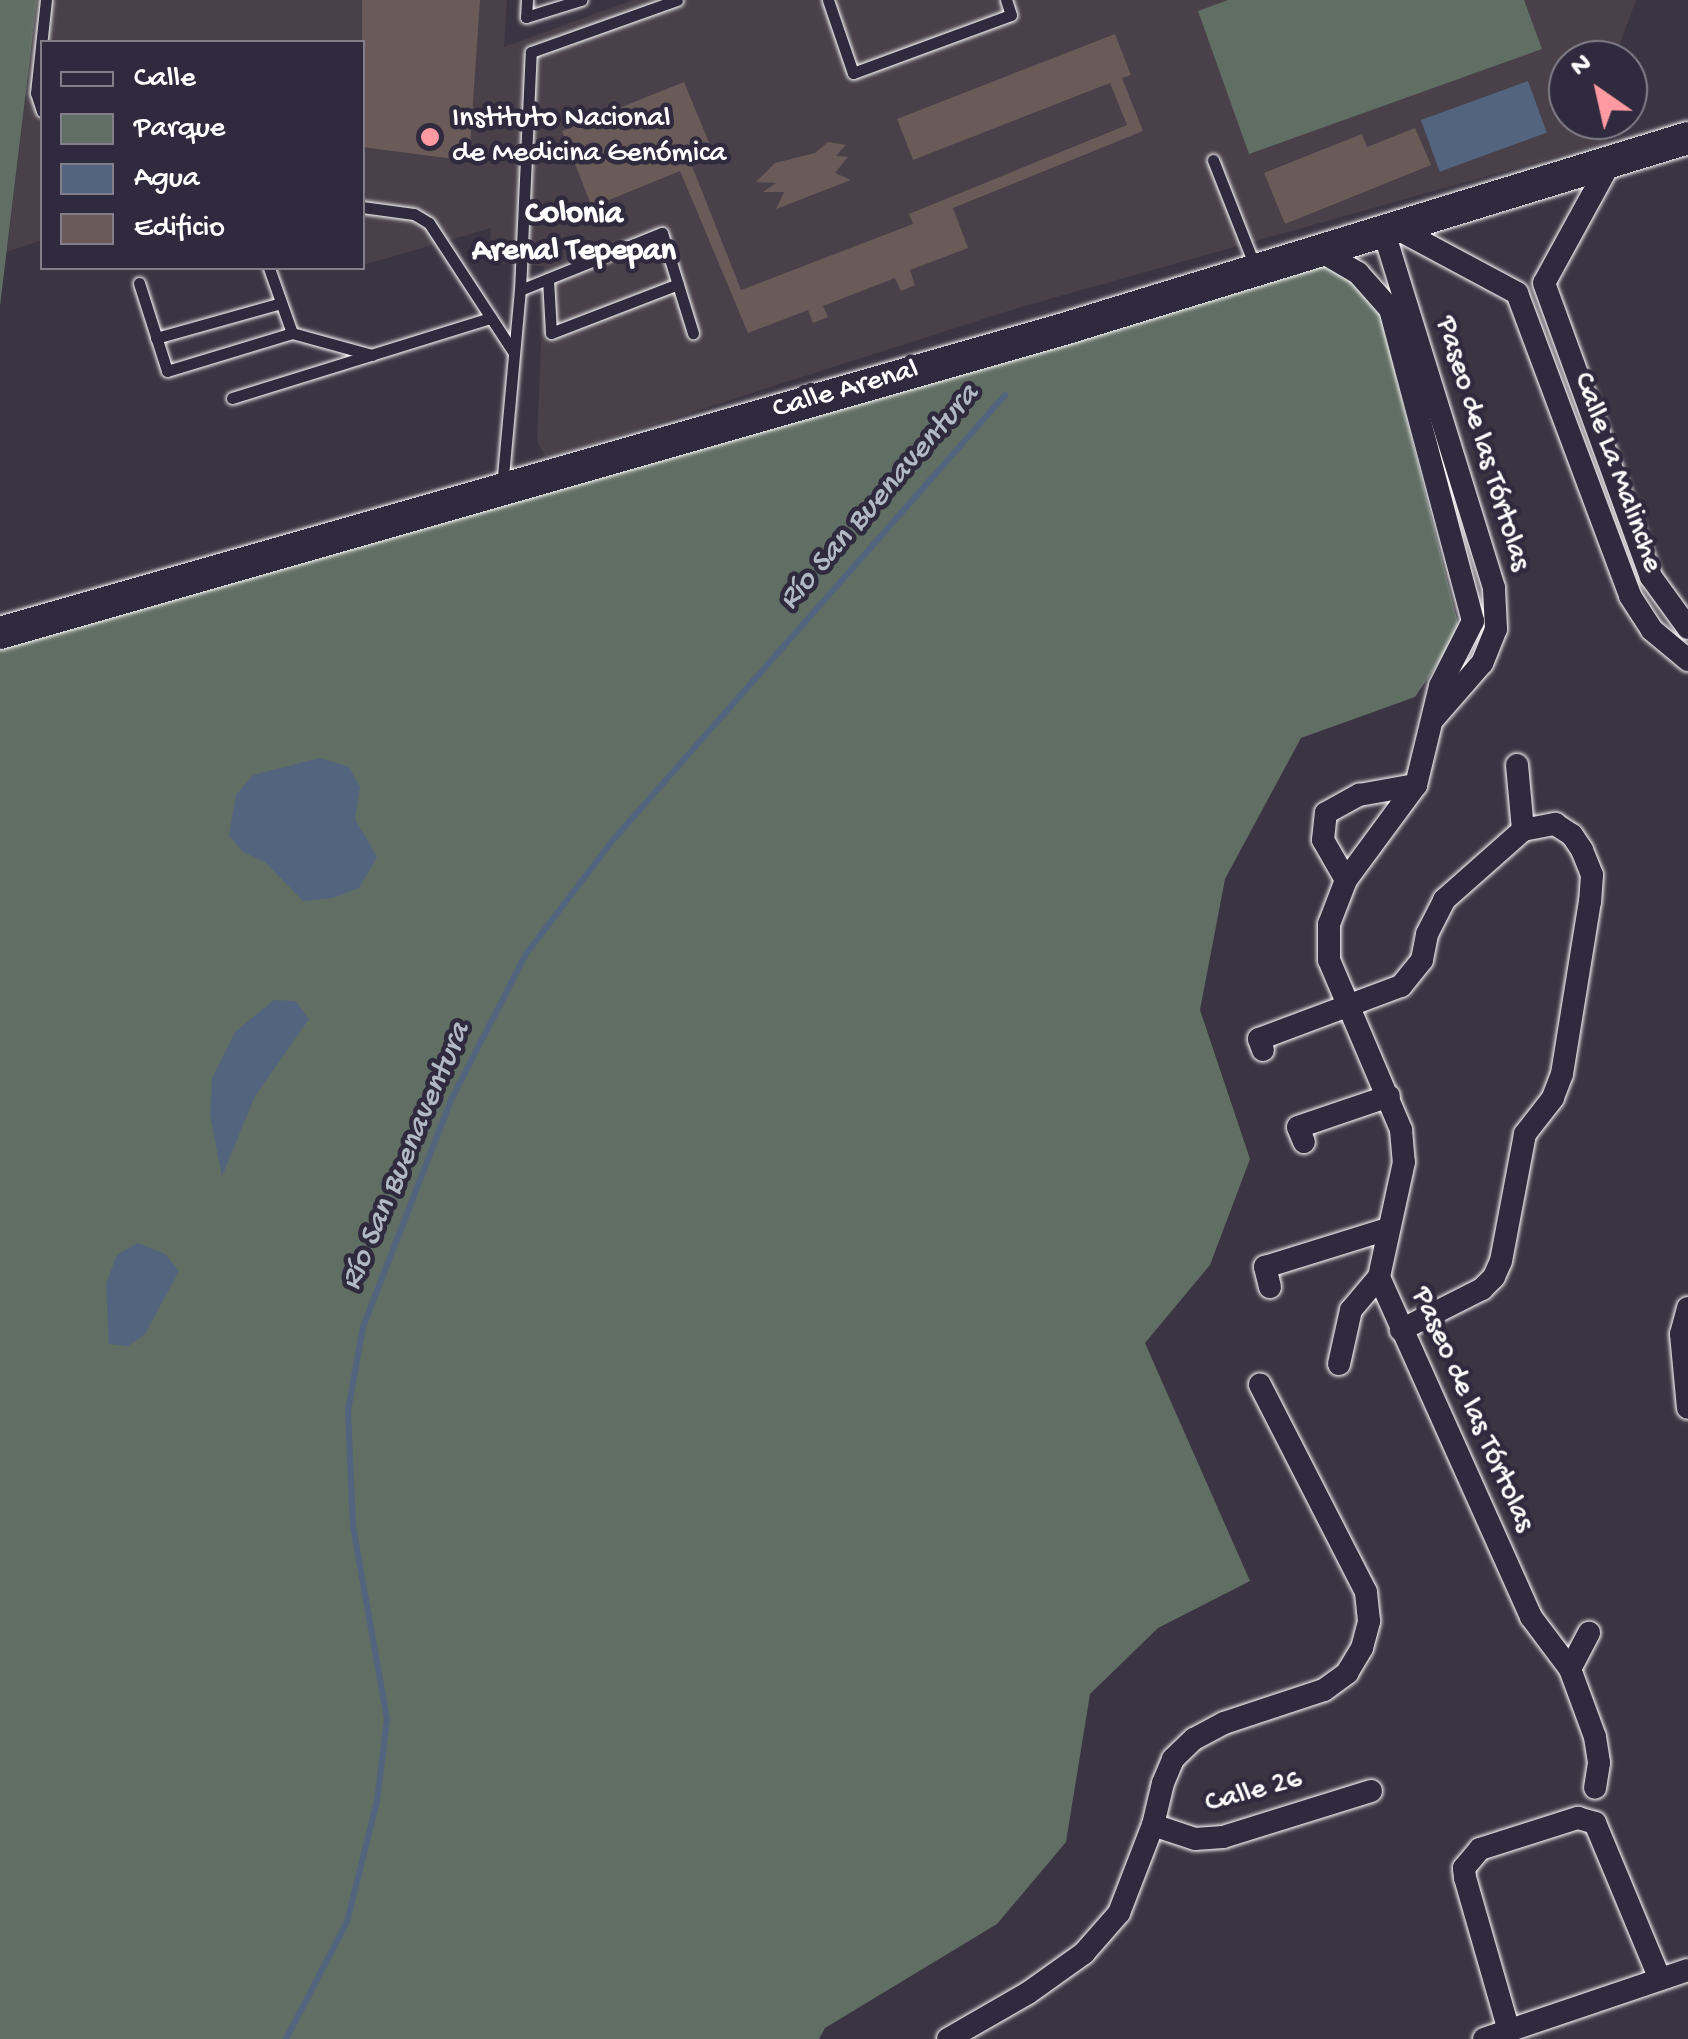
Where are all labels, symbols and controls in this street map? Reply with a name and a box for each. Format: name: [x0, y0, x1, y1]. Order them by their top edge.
legend: [40, 40, 365, 270]
north arrow: [1548, 40, 1648, 140]
text: N: [1565, 48, 1599, 85]
text: Calle: [134, 62, 196, 97]
place label: Instituto Nacional de Medicina Genómica: [452, 102, 726, 172]
text: Parque: [134, 112, 225, 147]
marker: Instituto Nacional de Medicina Genómica: [417, 124, 443, 150]
text: Agua: [134, 162, 200, 197]
district label: Colonia Arenal Tepepan: [472, 197, 676, 272]
text: Edificio: [134, 212, 225, 247]
street label: Paseo de las Tórtolas: [1425, 313, 1537, 575]
street label: Calle Arenal: [769, 353, 923, 429]
street label: Calle La Malinche: [1563, 368, 1669, 578]
water label: Río San Buenaventura: [771, 377, 989, 619]
water label: Río San Buenaventura: [333, 1017, 481, 1297]
street label: Paseo de las Tórtolas: [1401, 1282, 1541, 1538]
street label: Calle 26: [1202, 1763, 1306, 1823]

